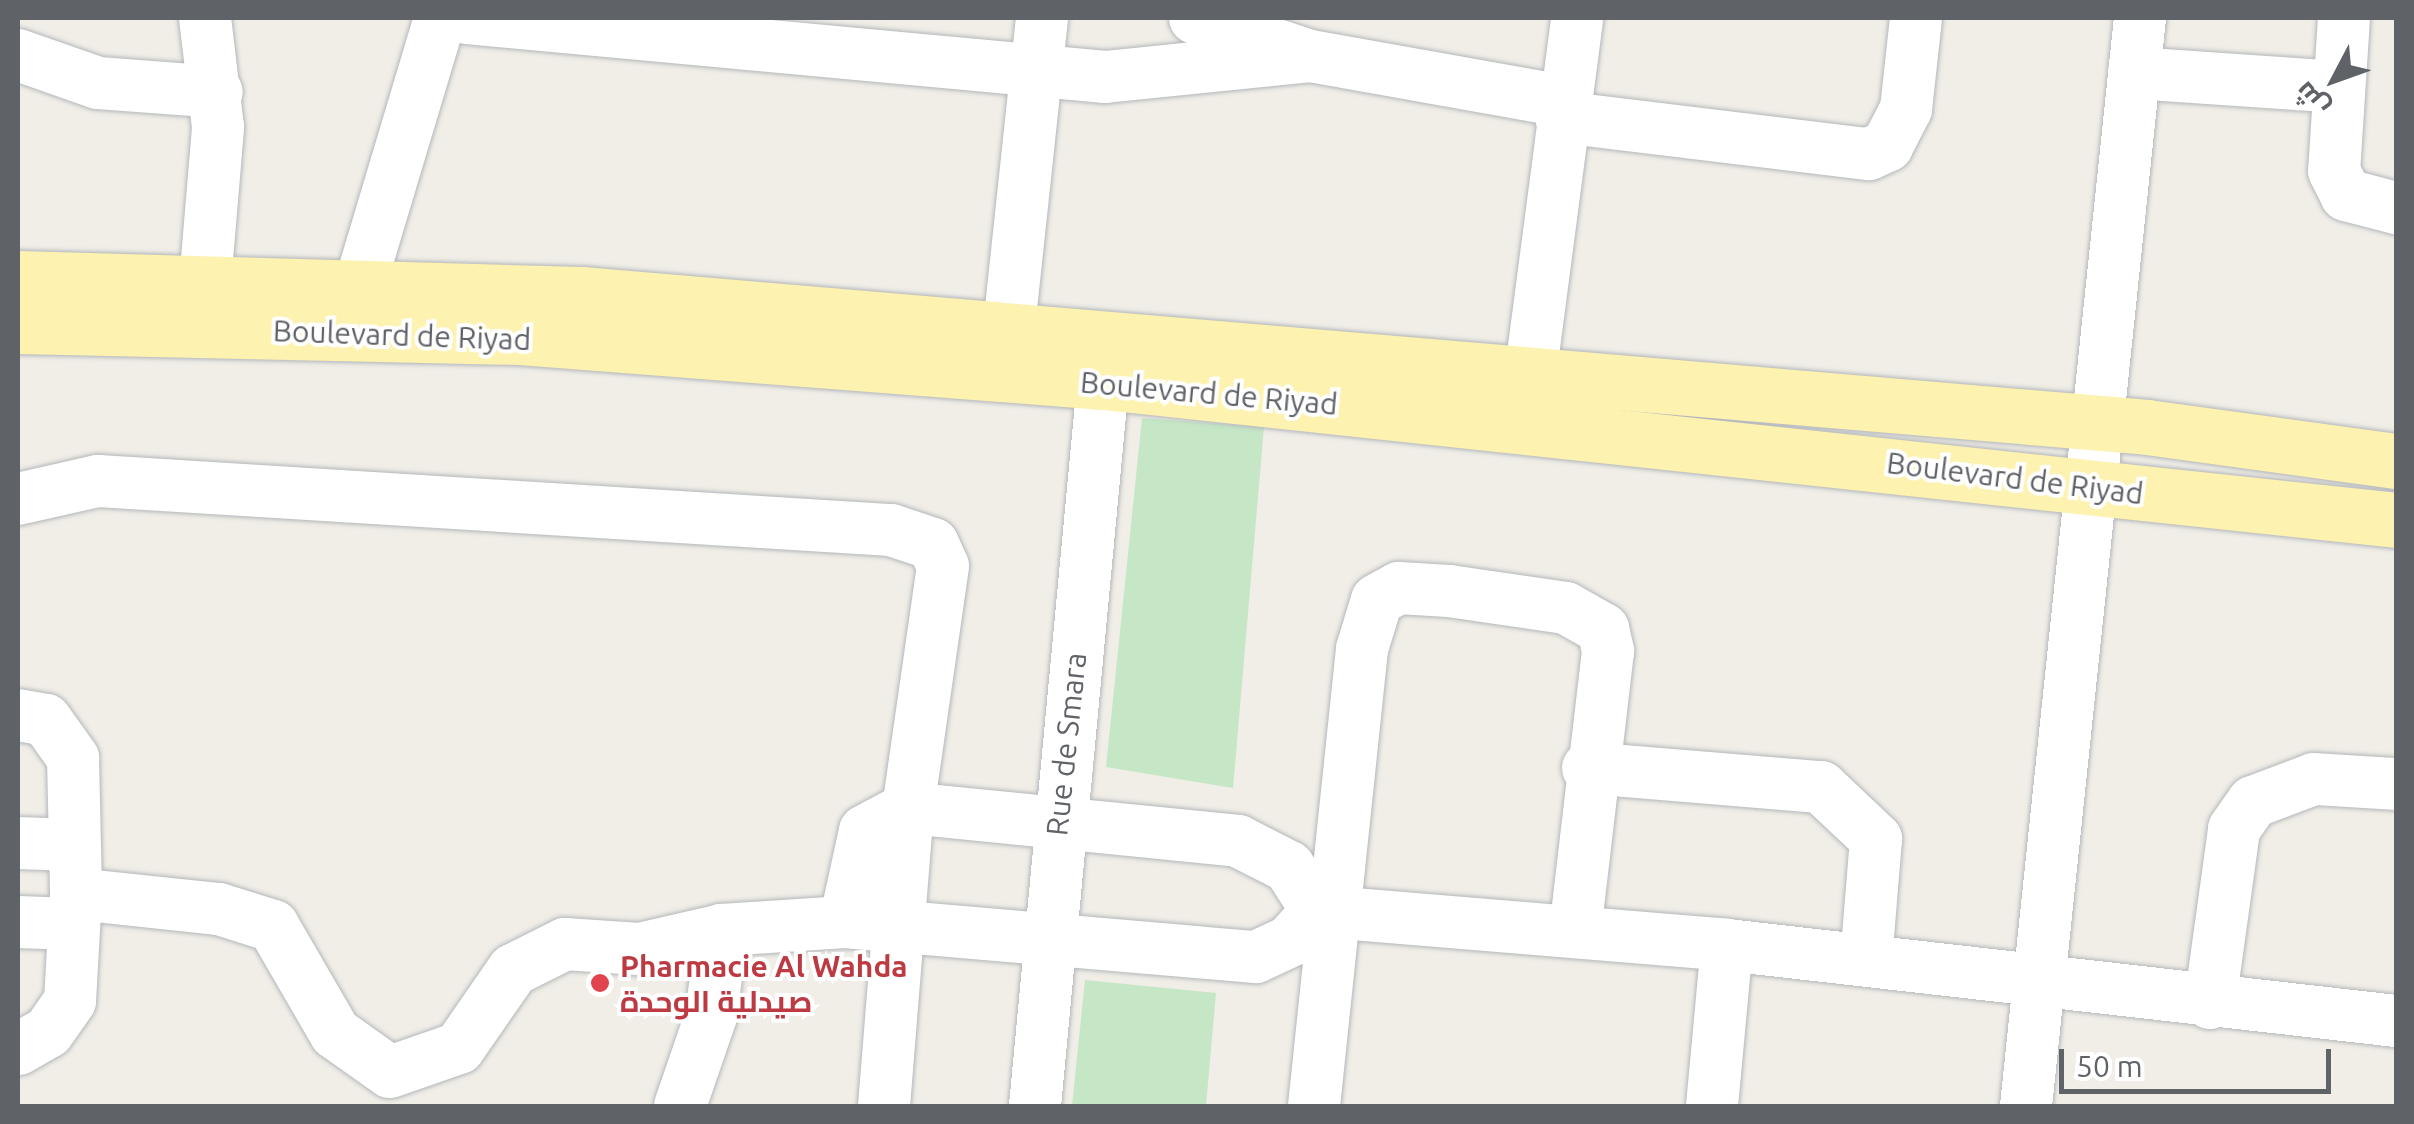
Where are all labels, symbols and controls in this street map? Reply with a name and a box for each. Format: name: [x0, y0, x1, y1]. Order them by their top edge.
north arrow: [2284, 30, 2384, 130]
text: ش: [2287, 76, 2334, 124]
street label: Boulevard de Riyad: [272, 313, 532, 357]
street label: Boulevard de Riyad: [1079, 364, 1339, 422]
street label: Boulevard de Riyad: [1885, 444, 2145, 512]
street label: Rue de Smara: [1038, 651, 1094, 837]
place label: Pharmacie Al Wahda صيدلية الوحدة: [620, 948, 908, 1018]
marker: Pharmacie Al Wahda صيدلية الوحدة: [589, 972, 611, 994]
scale bar: [2064, 1029, 2336, 1091]
text: 50 m: [2076, 1049, 2143, 1083]

